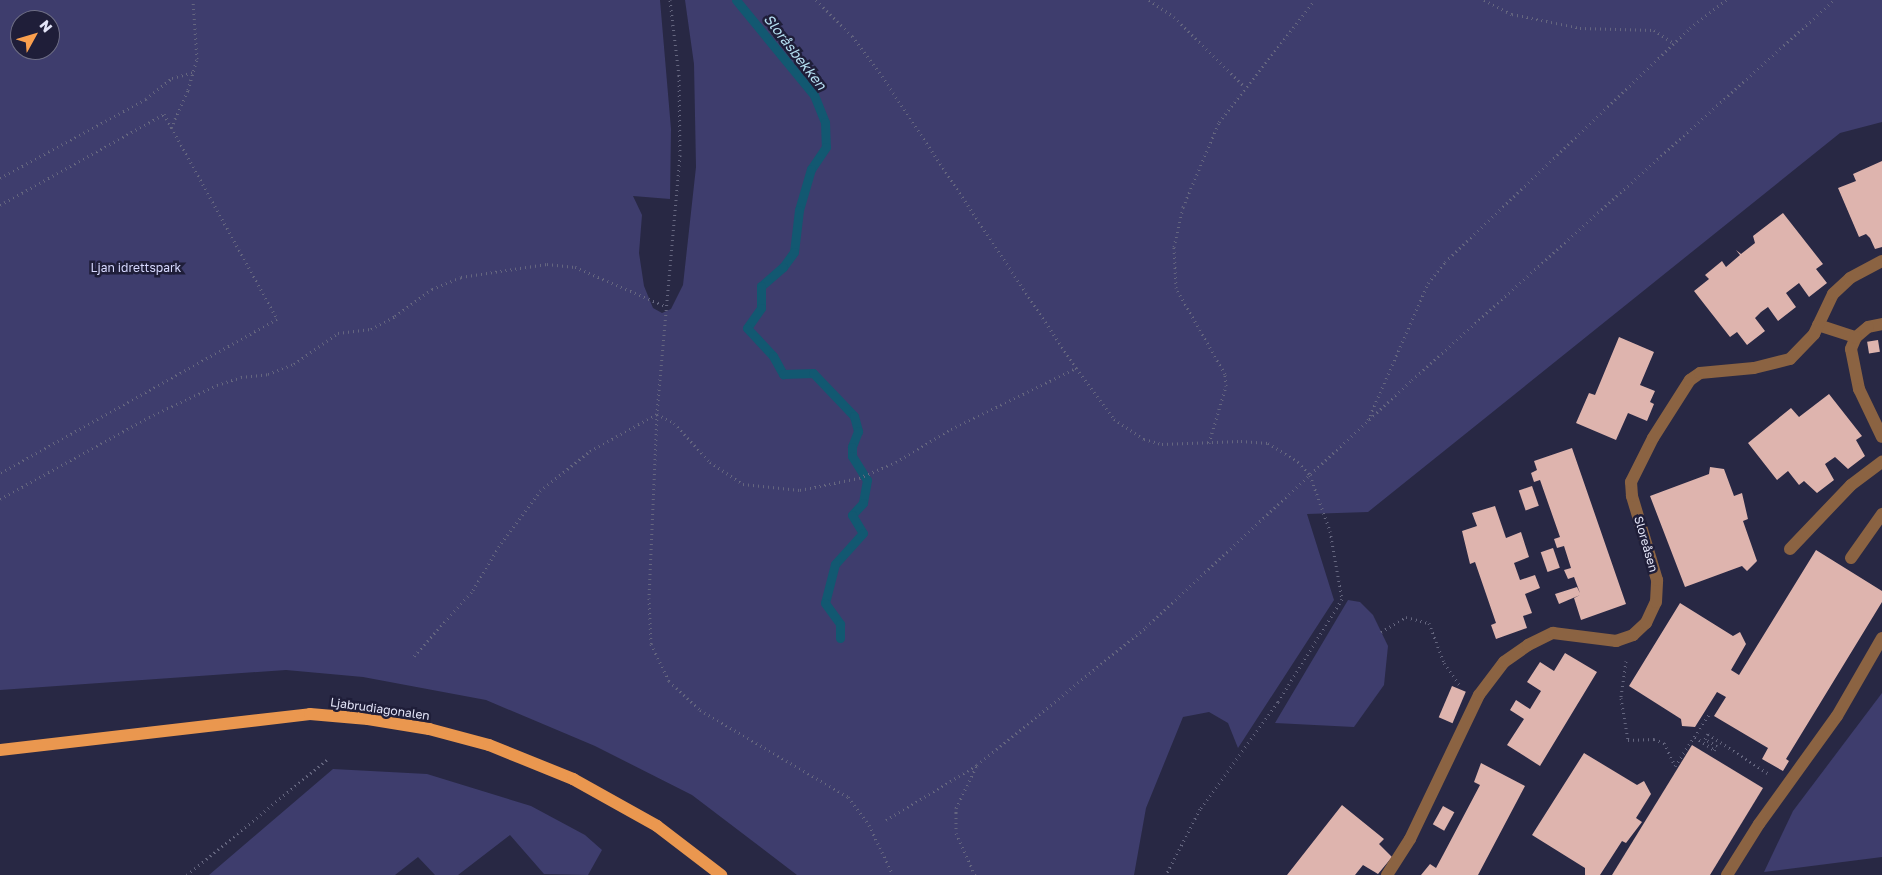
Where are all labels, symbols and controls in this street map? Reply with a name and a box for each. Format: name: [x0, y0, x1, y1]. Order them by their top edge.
north arrow: [10, 10, 60, 60]
water label: Sloråsbekken: [760, 11, 830, 93]
text: N: [36, 16, 56, 35]
park label: Ljan idrettspark: [91, 261, 181, 275]
street label: Sloreåsen: [1631, 514, 1661, 574]
street label: Ljabrudiagonalen: [329, 695, 431, 723]

